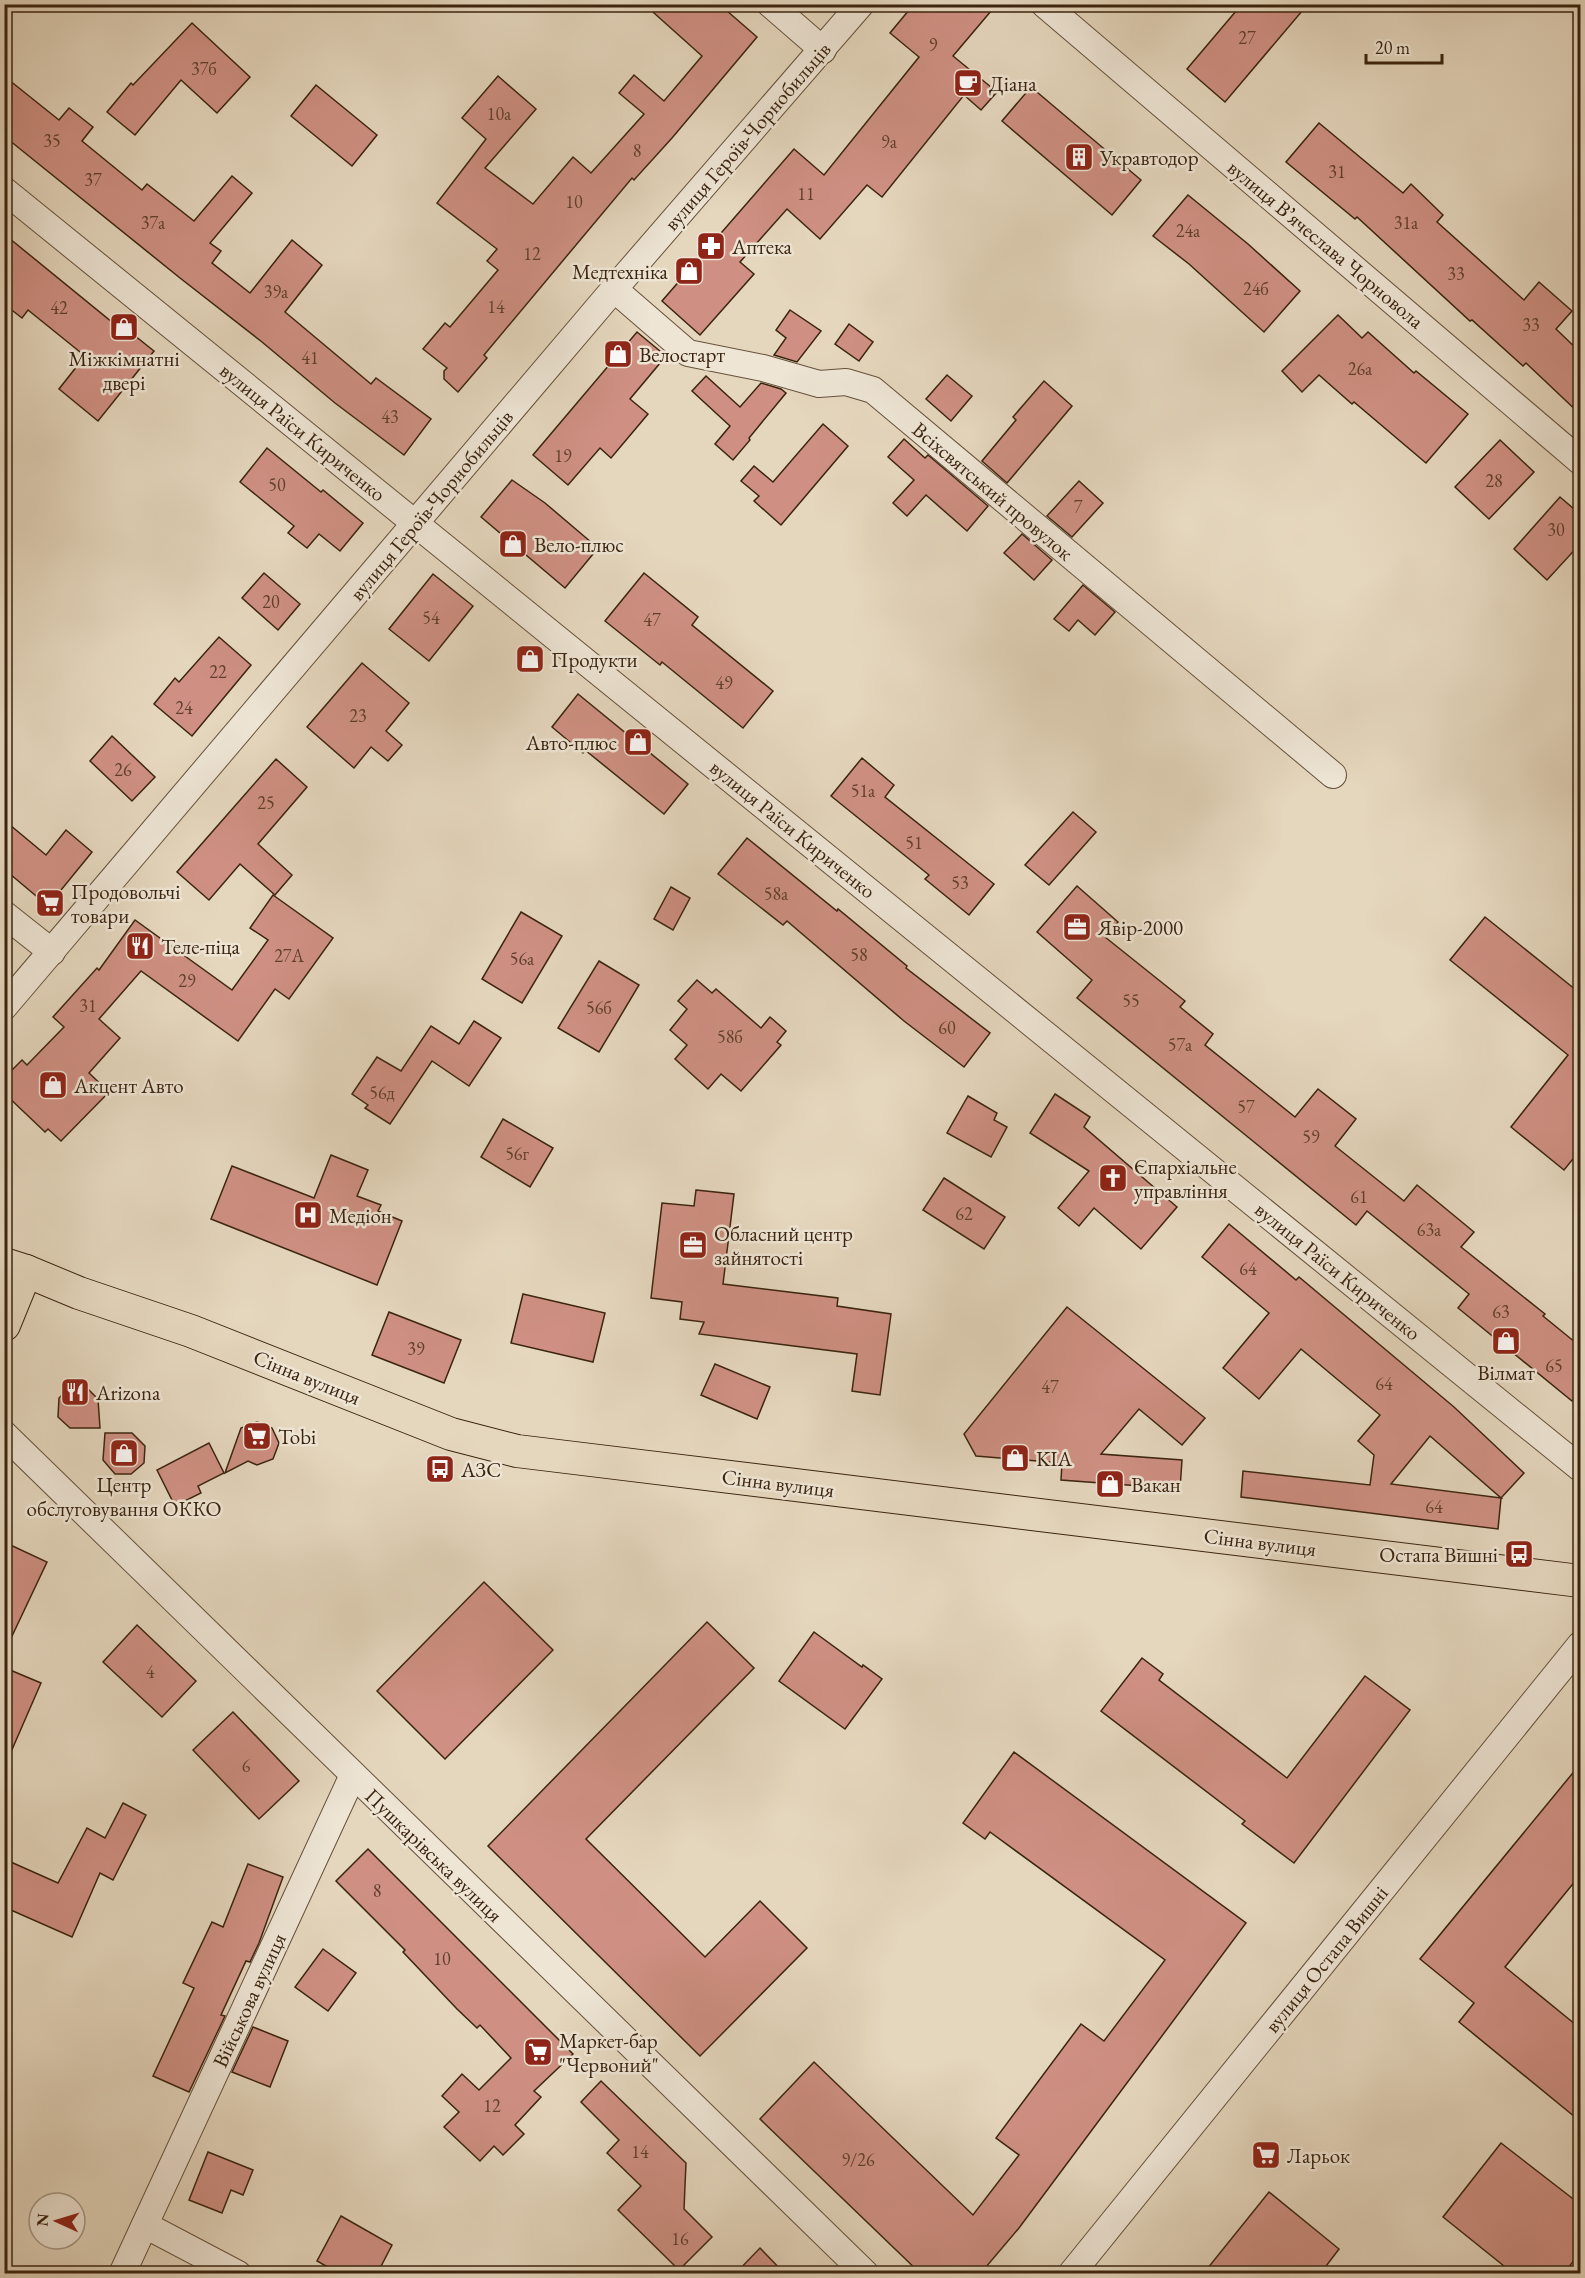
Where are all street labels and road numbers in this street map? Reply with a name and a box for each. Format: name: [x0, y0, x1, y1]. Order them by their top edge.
street label: вулиця Героїв-Чорнобильців: [658, 36, 836, 236]
street label: вулиця Вʼячеслава Чорновола: [1222, 154, 1430, 335]
street label: вулиця Раїси Кириченко: [214, 357, 392, 507]
street label: вулиця Героїв-Чорнобильців: [343, 404, 519, 606]
street label: Всіхсвятський провулок: [907, 416, 1079, 566]
street label: вулиця Раїси Кириченко: [704, 754, 882, 904]
street label: вулиця Раїси Кириченко: [1249, 1196, 1427, 1346]
street label: Сінна вулиця: [249, 1343, 365, 1411]
street label: Сінна вулиця: [720, 1463, 836, 1503]
street label: Сінна вулиця: [1202, 1522, 1318, 1562]
street label: Пушкарівська вулиця: [359, 1782, 509, 1928]
street label: вулиця Остапа Вишні: [1258, 1880, 1394, 2038]
street label: Військова вулиця: [206, 1929, 292, 2071]

